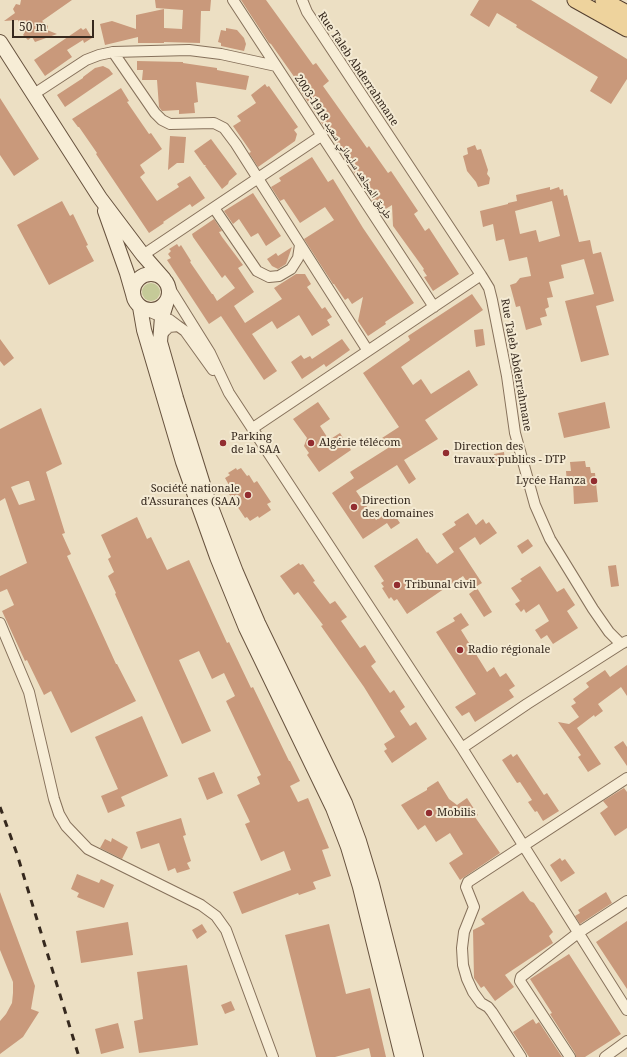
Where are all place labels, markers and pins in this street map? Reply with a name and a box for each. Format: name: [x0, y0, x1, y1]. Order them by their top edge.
place label: Parking de la SAA: [231, 430, 280, 456]
place label: Algérie télécom: [319, 436, 401, 450]
marker: Parking de la SAA: [218, 438, 228, 448]
marker: Algérie télécom: [306, 438, 316, 448]
place label: Direction des travaux publics - DTP: [454, 440, 566, 466]
marker: Direction des travaux publics - DTP: [441, 448, 451, 458]
place label: Lycée Hamza: [516, 474, 586, 488]
marker: Lycée Hamza: [589, 476, 599, 486]
place label: Société nationale d'Assurances (SAA): [141, 482, 240, 508]
marker: Société nationale d'Assurances (SAA): [243, 490, 253, 500]
place label: Direction des domaines: [362, 494, 434, 520]
marker: Direction des domaines: [349, 502, 359, 512]
place label: Tribunal civil: [405, 578, 476, 592]
marker: Tribunal civil: [392, 580, 402, 590]
place label: Radio régionale: [468, 643, 550, 657]
marker: Radio régionale: [455, 645, 465, 655]
place label: Mobilis: [437, 806, 476, 820]
marker: Mobilis: [424, 808, 434, 818]

